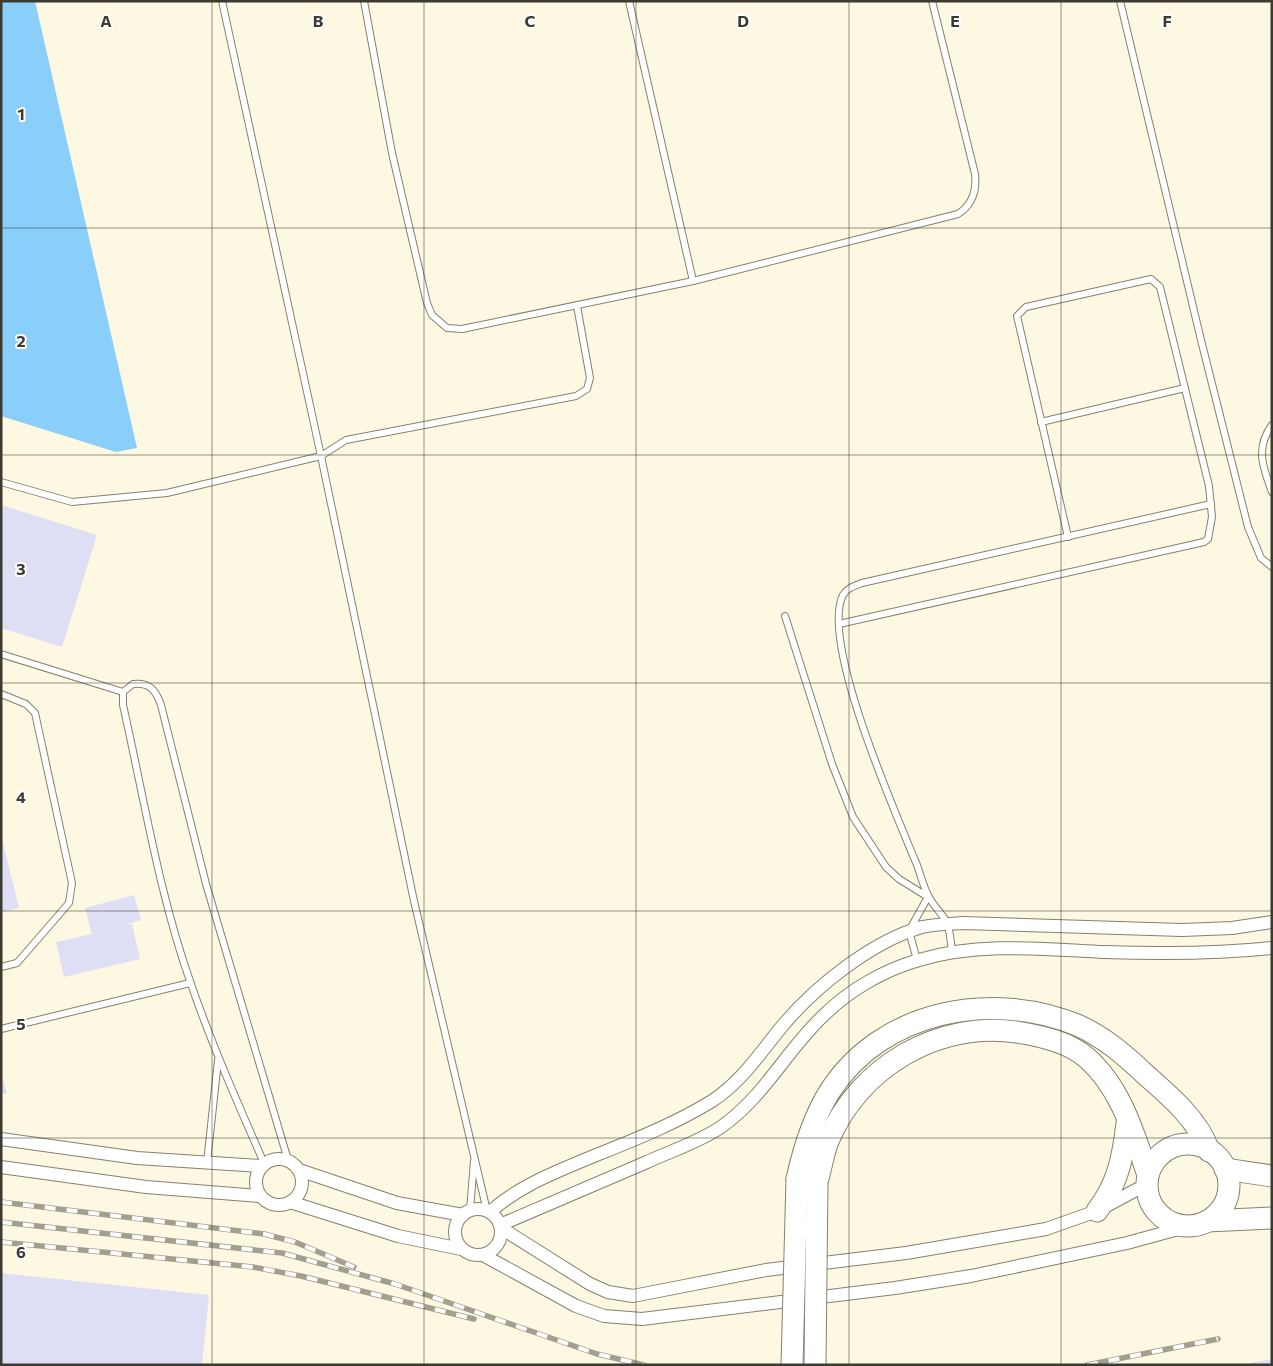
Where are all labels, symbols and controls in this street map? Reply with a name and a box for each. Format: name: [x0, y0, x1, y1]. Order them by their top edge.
text: A: [100, 11, 112, 30]
text: B: [313, 11, 324, 30]
text: C: [525, 11, 536, 30]
text: D: [737, 11, 749, 30]
text: E: [950, 11, 960, 30]
text: F: [1162, 11, 1172, 30]
text: 1: [17, 104, 25, 123]
text: 2: [16, 331, 26, 350]
text: 3: [16, 559, 26, 578]
text: 4: [16, 787, 26, 806]
text: 5: [16, 1014, 26, 1033]
text: 6: [16, 1242, 26, 1261]

